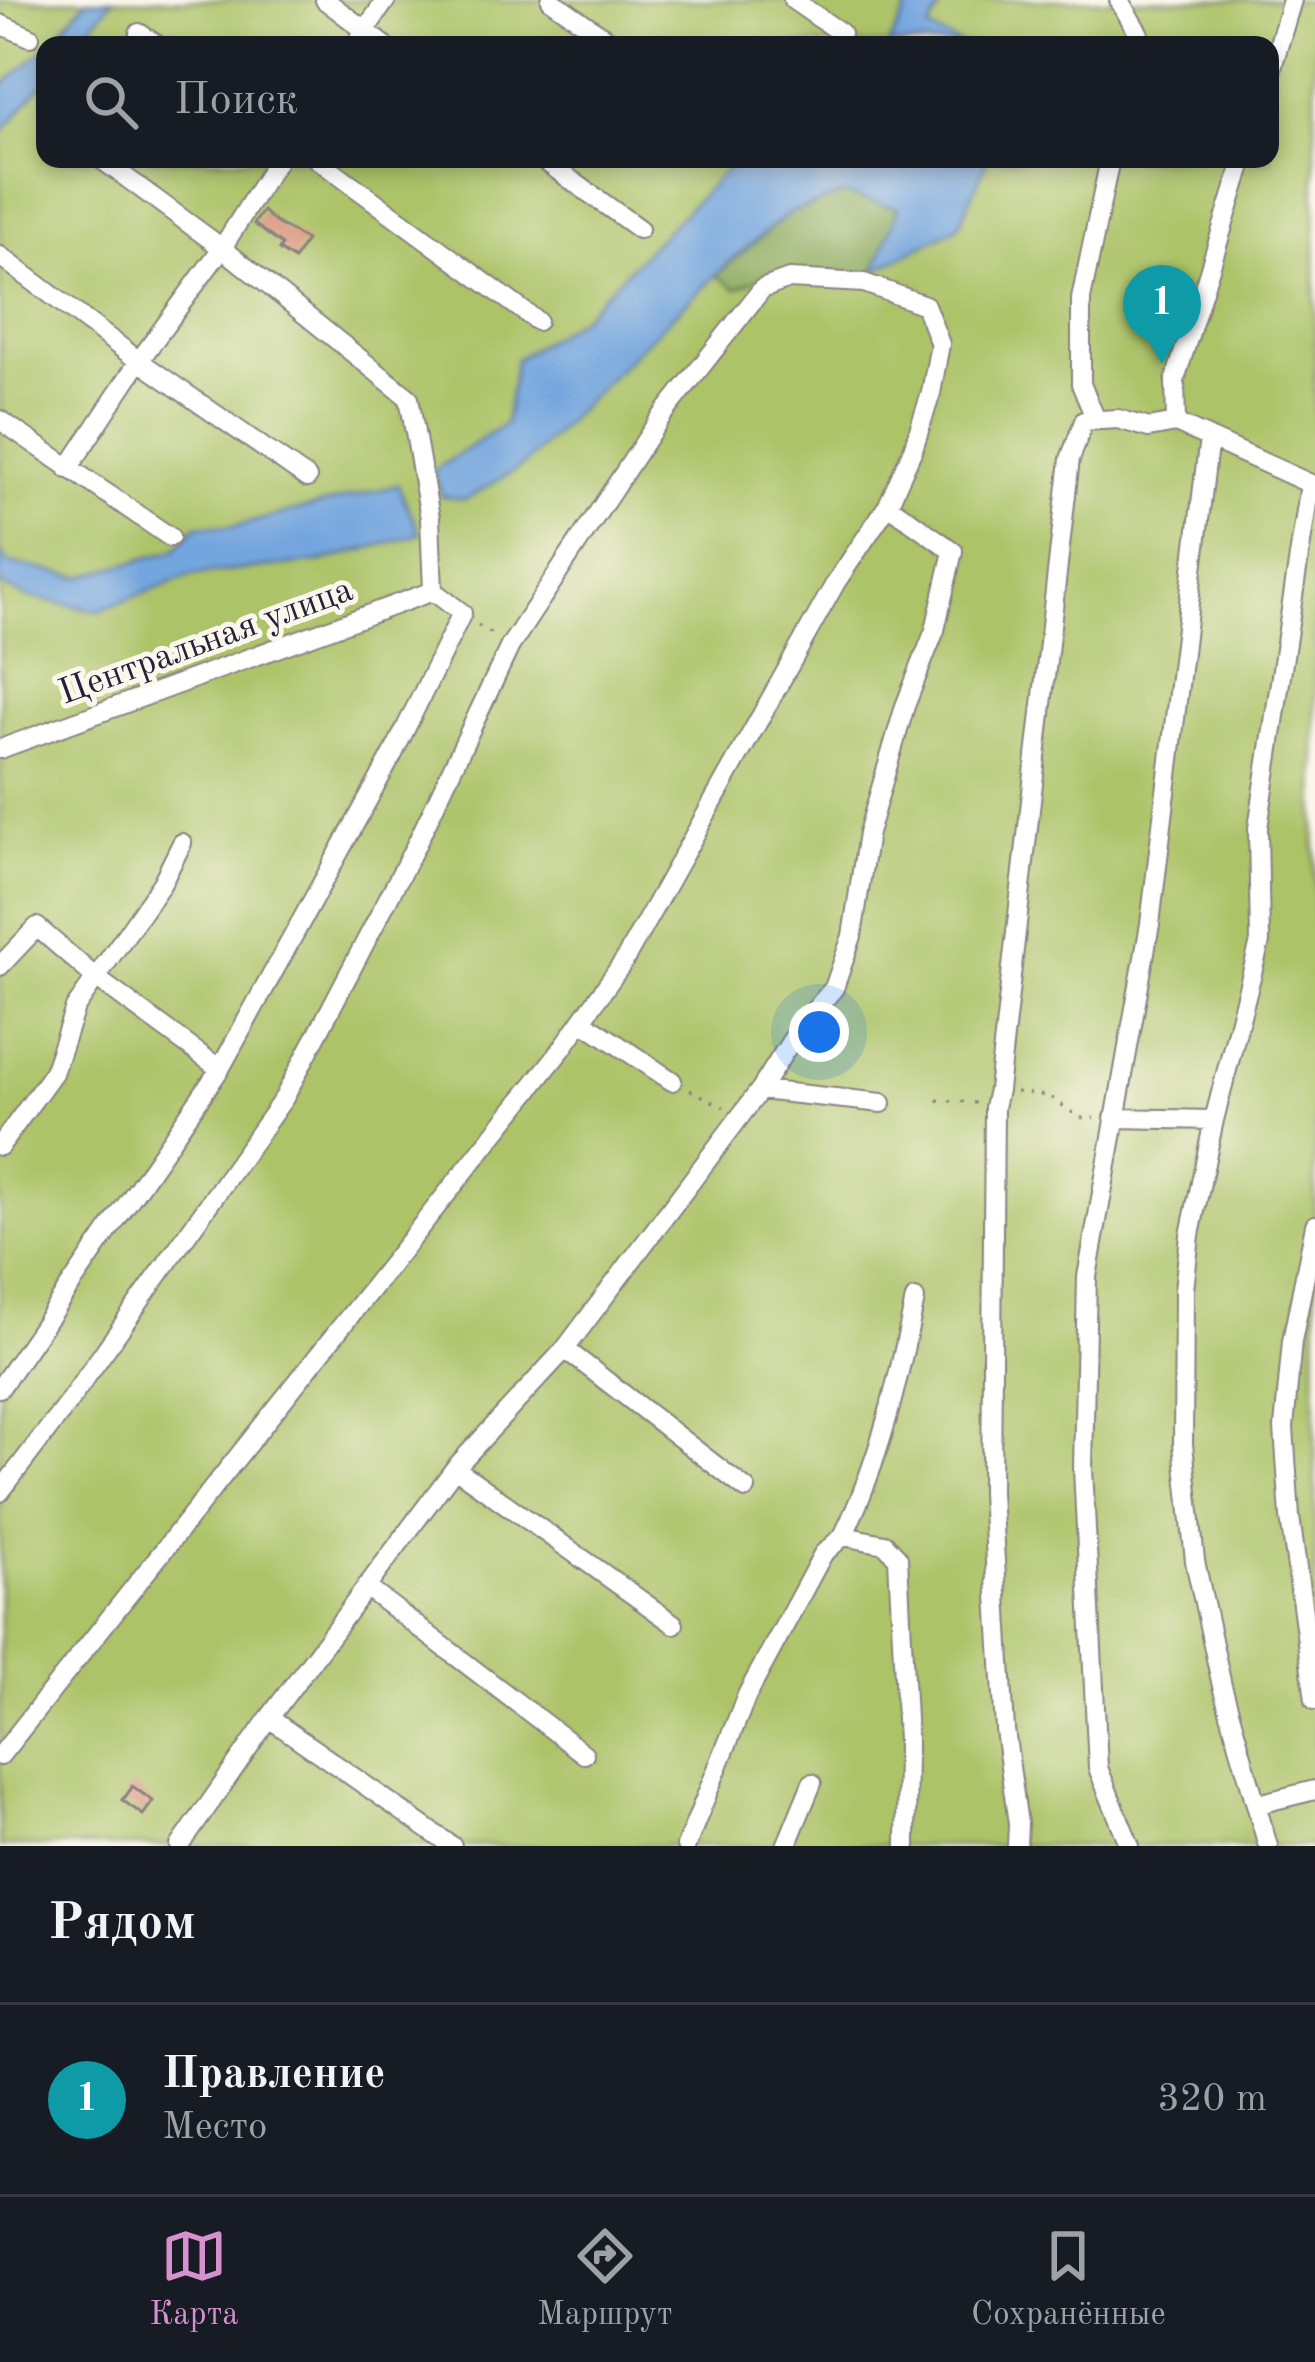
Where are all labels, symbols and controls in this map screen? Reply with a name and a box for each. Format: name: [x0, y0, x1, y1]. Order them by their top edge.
search box: [36, 36, 1279, 168]
icon: search: [78, 69, 144, 135]
text: Поиск: [174, 79, 298, 124]
pin: 1: [1123, 265, 1201, 364]
street label: Центральная улица: [55, 573, 358, 713]
your location: [789, 1002, 849, 1062]
text: Рядом: [48, 1899, 196, 1950]
text: Правление: [162, 2053, 386, 2098]
text: 1: [76, 2080, 98, 2119]
text: 320 m: [1157, 2080, 1267, 2119]
text: Место: [162, 2108, 267, 2147]
tab: Карта: [149, 2223, 239, 2336]
tab: Маршрут: [537, 2223, 673, 2336]
tab: Сохранённые: [971, 2223, 1166, 2336]

